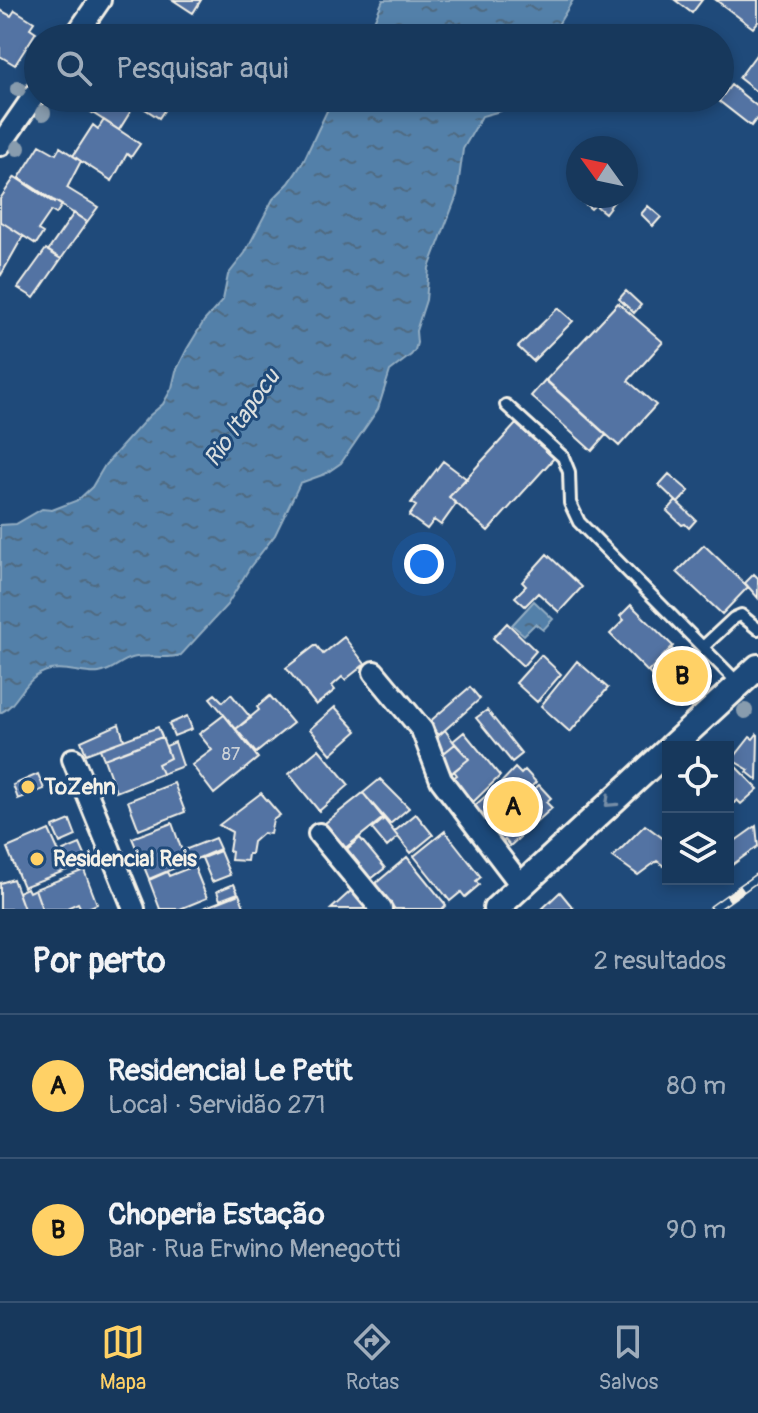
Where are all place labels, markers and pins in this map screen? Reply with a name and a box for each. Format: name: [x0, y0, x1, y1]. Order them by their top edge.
pin: B: [656, 646, 708, 706]
place label: ToZehn: [43, 773, 116, 801]
pin: A: [487, 777, 539, 837]
marker: ToZehn: [19, 778, 37, 796]
place label: Residencial Reis: [53, 845, 197, 873]
marker: Residencial Reis: [28, 850, 46, 868]

